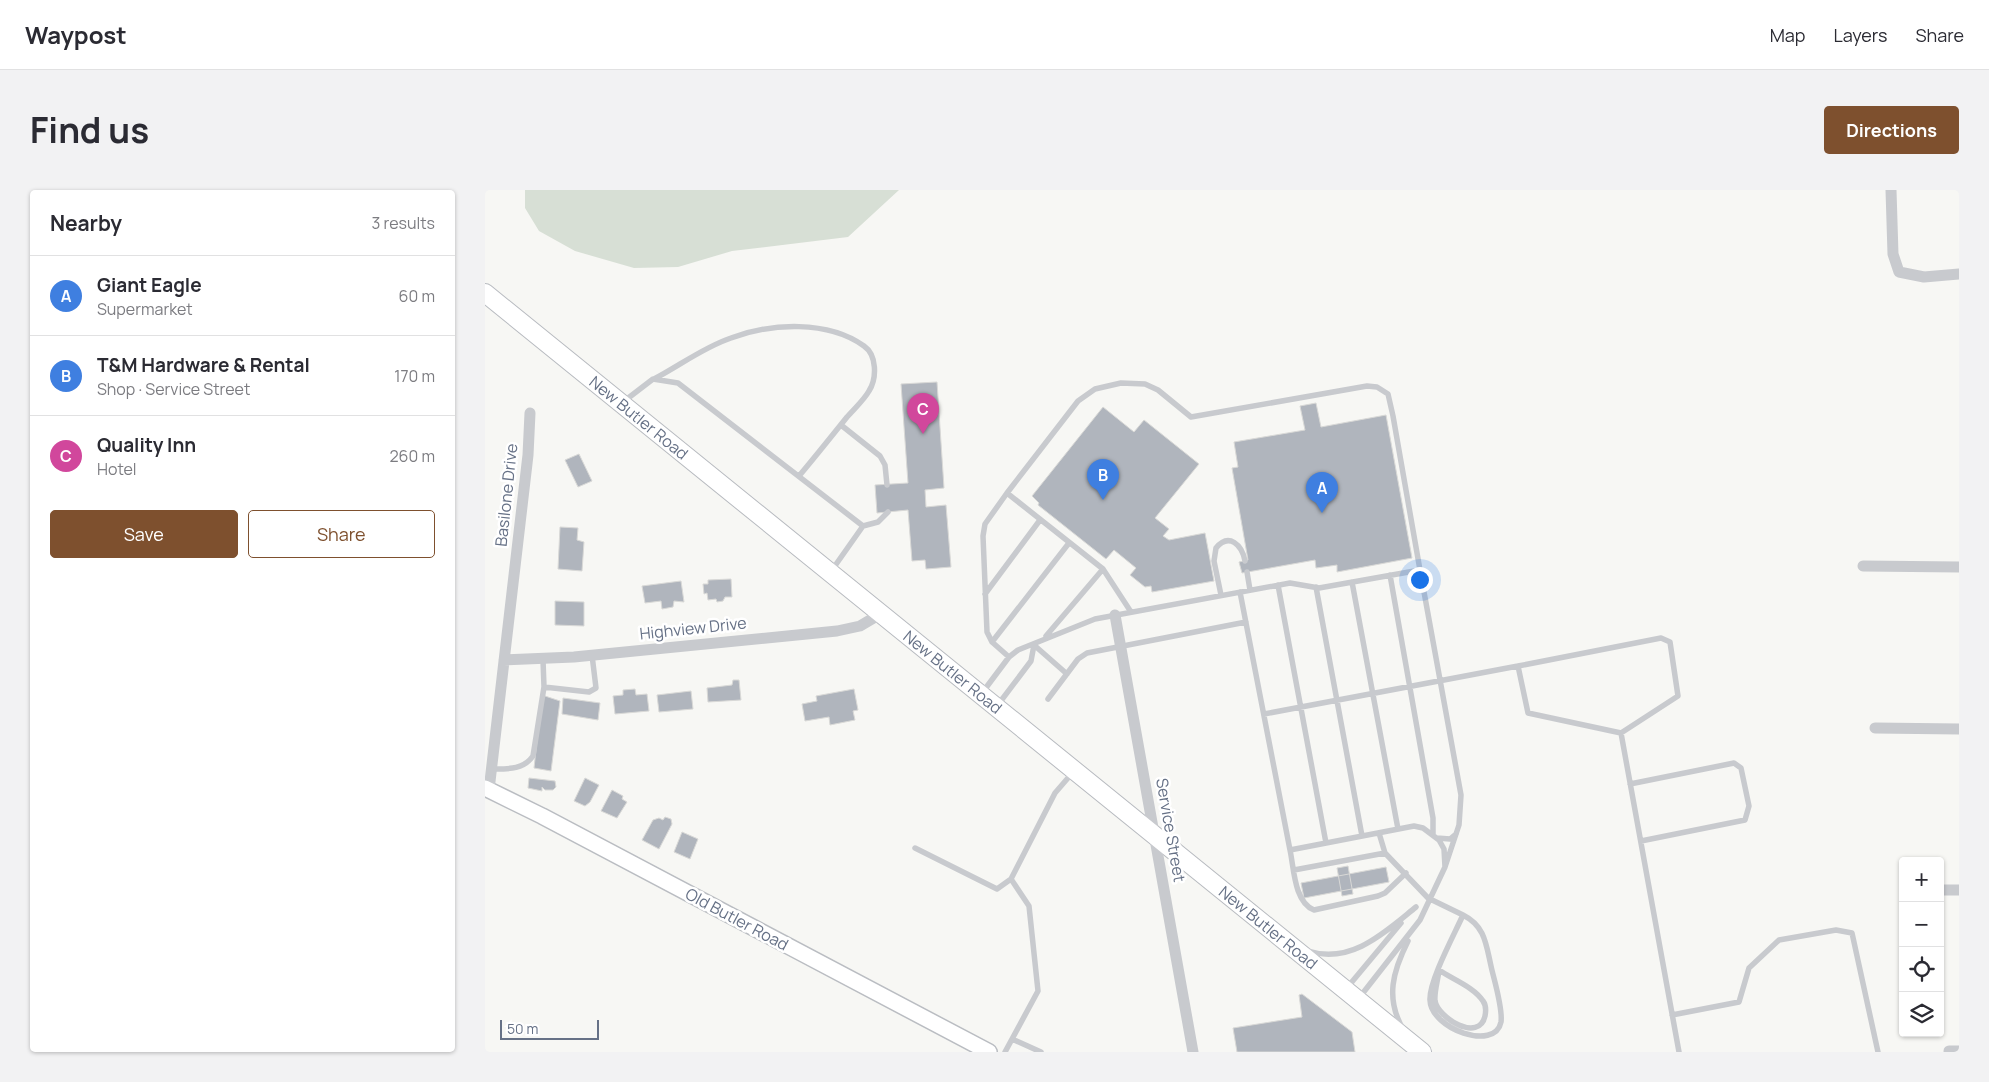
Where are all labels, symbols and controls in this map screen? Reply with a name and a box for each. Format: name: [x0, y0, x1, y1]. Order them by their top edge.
text: Waypost: [25, 18, 127, 51]
text: Map: [1770, 23, 1805, 47]
text: Layers: [1833, 23, 1887, 47]
text: Share: [1915, 23, 1964, 47]
text: Find us: [30, 106, 149, 154]
button: Directions: [1824, 106, 1959, 154]
text: Nearby: [50, 209, 122, 237]
text: 3 results: [372, 212, 435, 234]
text: Giant Eagle: [97, 272, 202, 298]
text: A: [61, 285, 71, 307]
text: 60 m: [399, 285, 435, 307]
text: Supermarket: [97, 298, 193, 320]
text: T&M Hardware & Rental: [97, 352, 310, 378]
text: B: [61, 365, 71, 387]
text: 170 m: [394, 365, 435, 387]
street label: New Butler Road: [585, 371, 693, 464]
text: Shop · Service Street: [97, 378, 250, 400]
pin: C: [907, 393, 939, 434]
text: Quality Inn: [97, 432, 196, 458]
street label: Basilone Drive: [490, 442, 522, 548]
text: C: [60, 445, 72, 467]
text: 260 m: [389, 445, 435, 467]
text: Hotel: [97, 458, 137, 480]
pin: B: [1087, 459, 1119, 500]
pin: A: [1306, 472, 1338, 513]
button: Save: [50, 510, 238, 558]
button: Share: [248, 510, 435, 558]
your location: [1407, 567, 1433, 593]
street label: Highview Drive: [638, 611, 748, 645]
street label: New Butler Road: [899, 625, 1007, 719]
street label: Service Street: [1151, 776, 1191, 884]
map controls: [1899, 857, 1944, 1037]
button: +: [1899, 857, 1944, 902]
street label: New Butler Road: [1214, 881, 1322, 974]
street label: Old Butler Road: [682, 883, 792, 955]
button: −: [1899, 902, 1944, 947]
button: locate: [1899, 947, 1944, 992]
button: layers: [1899, 992, 1944, 1037]
scale bar: [500, 1017, 599, 1040]
text: 50 m: [507, 1019, 538, 1038]

